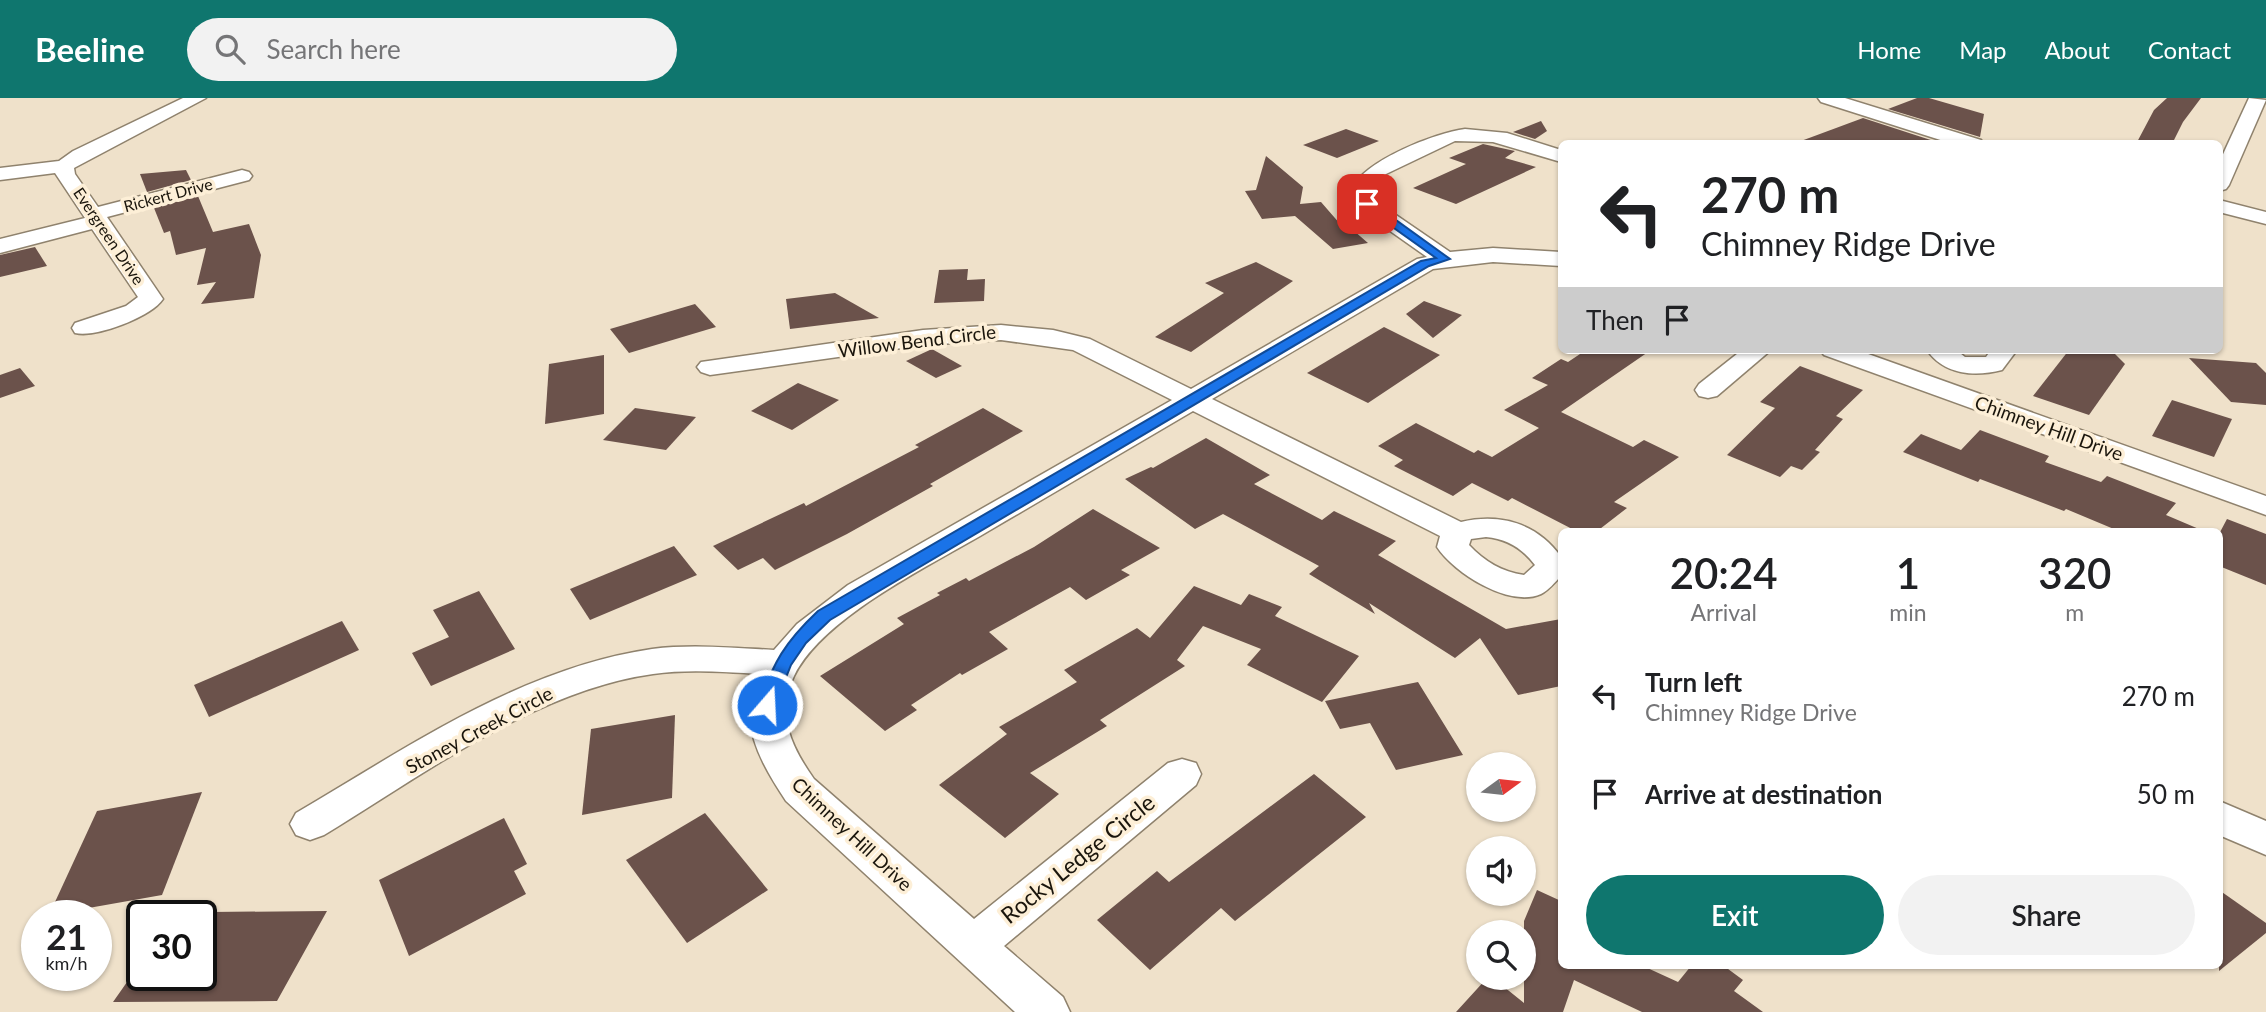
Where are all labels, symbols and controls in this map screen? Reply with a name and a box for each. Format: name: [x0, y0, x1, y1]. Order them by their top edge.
search box: [187, 18, 677, 81]
text: Beeline: [35, 29, 145, 69]
icon: search: [211, 30, 249, 68]
text: Search here: [267, 33, 401, 65]
text: Home: [1857, 35, 1921, 64]
text: Map: [1959, 35, 2007, 64]
text: About: [2045, 35, 2110, 64]
text: Contact: [2148, 35, 2231, 64]
text: 270 m: [1701, 165, 1839, 223]
icon: left: [1586, 168, 1677, 259]
street label: Rickert Drive: [121, 174, 214, 216]
pin: [1337, 174, 1397, 234]
street label: Evergreen Drive: [70, 184, 149, 288]
icon: arrive: [1348, 185, 1386, 223]
text: Chimney Ridge Drive: [1701, 224, 1996, 263]
icon: arrive: [1658, 301, 1696, 339]
text: Then: [1586, 304, 1644, 336]
street label: Willow Bend Circle: [837, 319, 997, 362]
street label: Chimney Hill Drive: [1972, 390, 2126, 465]
text: 20:24: [1670, 548, 1778, 598]
text: 1: [1896, 548, 1920, 598]
text: 320: [2038, 548, 2111, 598]
text: Arrival: [1691, 598, 1757, 626]
text: min: [1889, 598, 1927, 626]
text: m: [2065, 598, 2084, 626]
text: Turn left: [1645, 666, 1742, 698]
position arrow: [730, 668, 804, 742]
icon: left: [1586, 677, 1624, 715]
text: 270 m: [2122, 680, 2195, 712]
street label: Stoney Creek Circle: [401, 681, 556, 778]
text: Chimney Ridge Drive: [1645, 698, 1857, 726]
north arrow: [1466, 752, 1536, 822]
map controls: [1466, 752, 1536, 990]
street label: Chimney Hill Drive: [787, 772, 917, 895]
icon: arrive: [1586, 775, 1624, 813]
text: Arrive at destination: [1645, 778, 1882, 810]
text: 50 m: [2137, 778, 2195, 810]
street label: Rocky Ledge Circle: [995, 788, 1160, 929]
button: sound: [1466, 836, 1536, 906]
button: Exit: [1586, 875, 1884, 955]
button: Share: [1898, 875, 2195, 955]
speed limit sign: 30: [126, 900, 217, 991]
text: 21: [46, 915, 87, 957]
button: search: [1466, 920, 1536, 990]
text: km/h: [45, 952, 88, 974]

